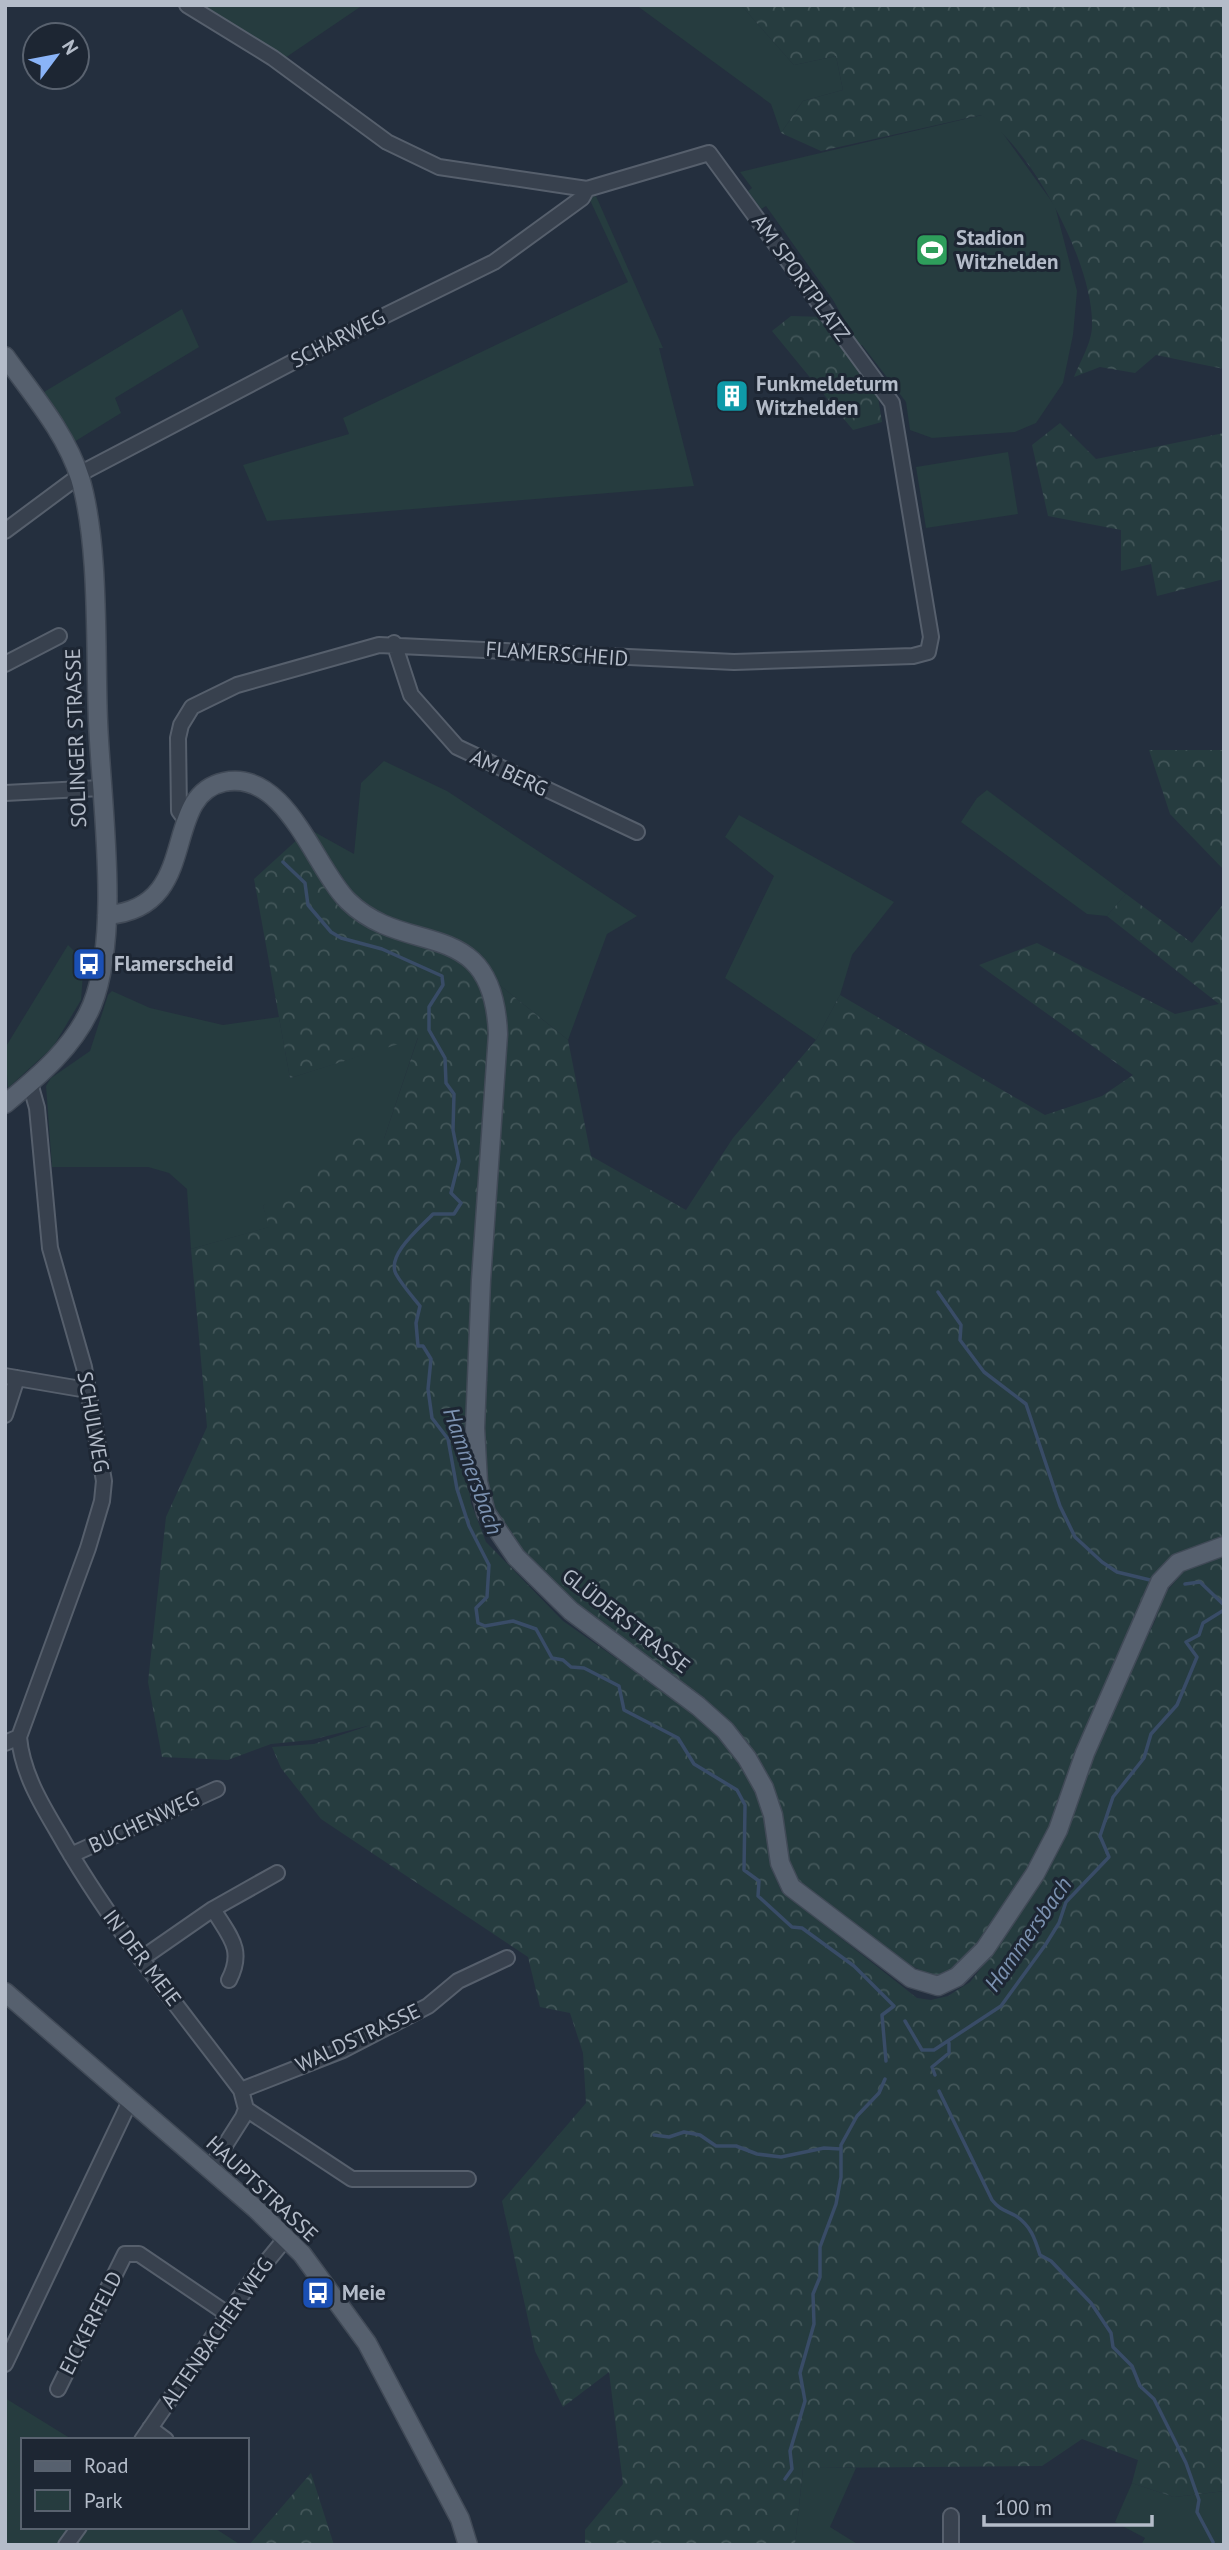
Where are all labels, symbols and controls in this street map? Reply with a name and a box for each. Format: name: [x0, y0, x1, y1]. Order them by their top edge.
north arrow: [21, 21, 91, 91]
text: N: [57, 35, 84, 59]
street label: AM SPORTPLATZ: [746, 209, 857, 347]
place label: Stadion Witzhelden: [956, 224, 1058, 275]
sports icon: Stadion Witzhelden: [913, 231, 951, 269]
street label: SCHARWEG: [286, 303, 390, 374]
place label: Funkmeldeturm Witzhelden: [756, 370, 898, 421]
building icon: Funkmeldeturm Witzhelden: [713, 377, 751, 415]
street label: FLAMERSCHEID: [485, 635, 629, 672]
street label: SOLINGER STRASSE: [59, 648, 92, 828]
street label: AM BERG: [466, 743, 552, 802]
bus stop icon: Flamerscheid: [70, 945, 108, 983]
place label: Flamerscheid: [114, 950, 233, 977]
street label: SCHULWEG: [71, 1369, 116, 1474]
water label: Hammersbach: [437, 1403, 510, 1538]
street label: GLÜDERSTRASSE: [557, 1562, 696, 1679]
street label: BUCHENWEG: [84, 1784, 203, 1859]
water label: Hammersbach: [977, 1871, 1078, 1997]
street label: IN DER MEIE: [97, 1904, 188, 2011]
street label: WALDSTRASSE: [291, 1997, 424, 2078]
street label: HAUPTSTRASSE: [201, 2130, 324, 2248]
street label: ALTENBACHER WEG: [154, 2252, 279, 2413]
street label: EICKERFELD: [53, 2266, 128, 2379]
bus stop icon: Meie: [299, 2274, 337, 2312]
place label: Meie: [342, 2279, 386, 2306]
legend: [21, 2438, 248, 2529]
text: Road: [84, 2452, 128, 2479]
scale bar: [984, 2484, 1152, 2528]
text: Park: [84, 2487, 123, 2514]
text: 100 m: [995, 2494, 1052, 2521]

